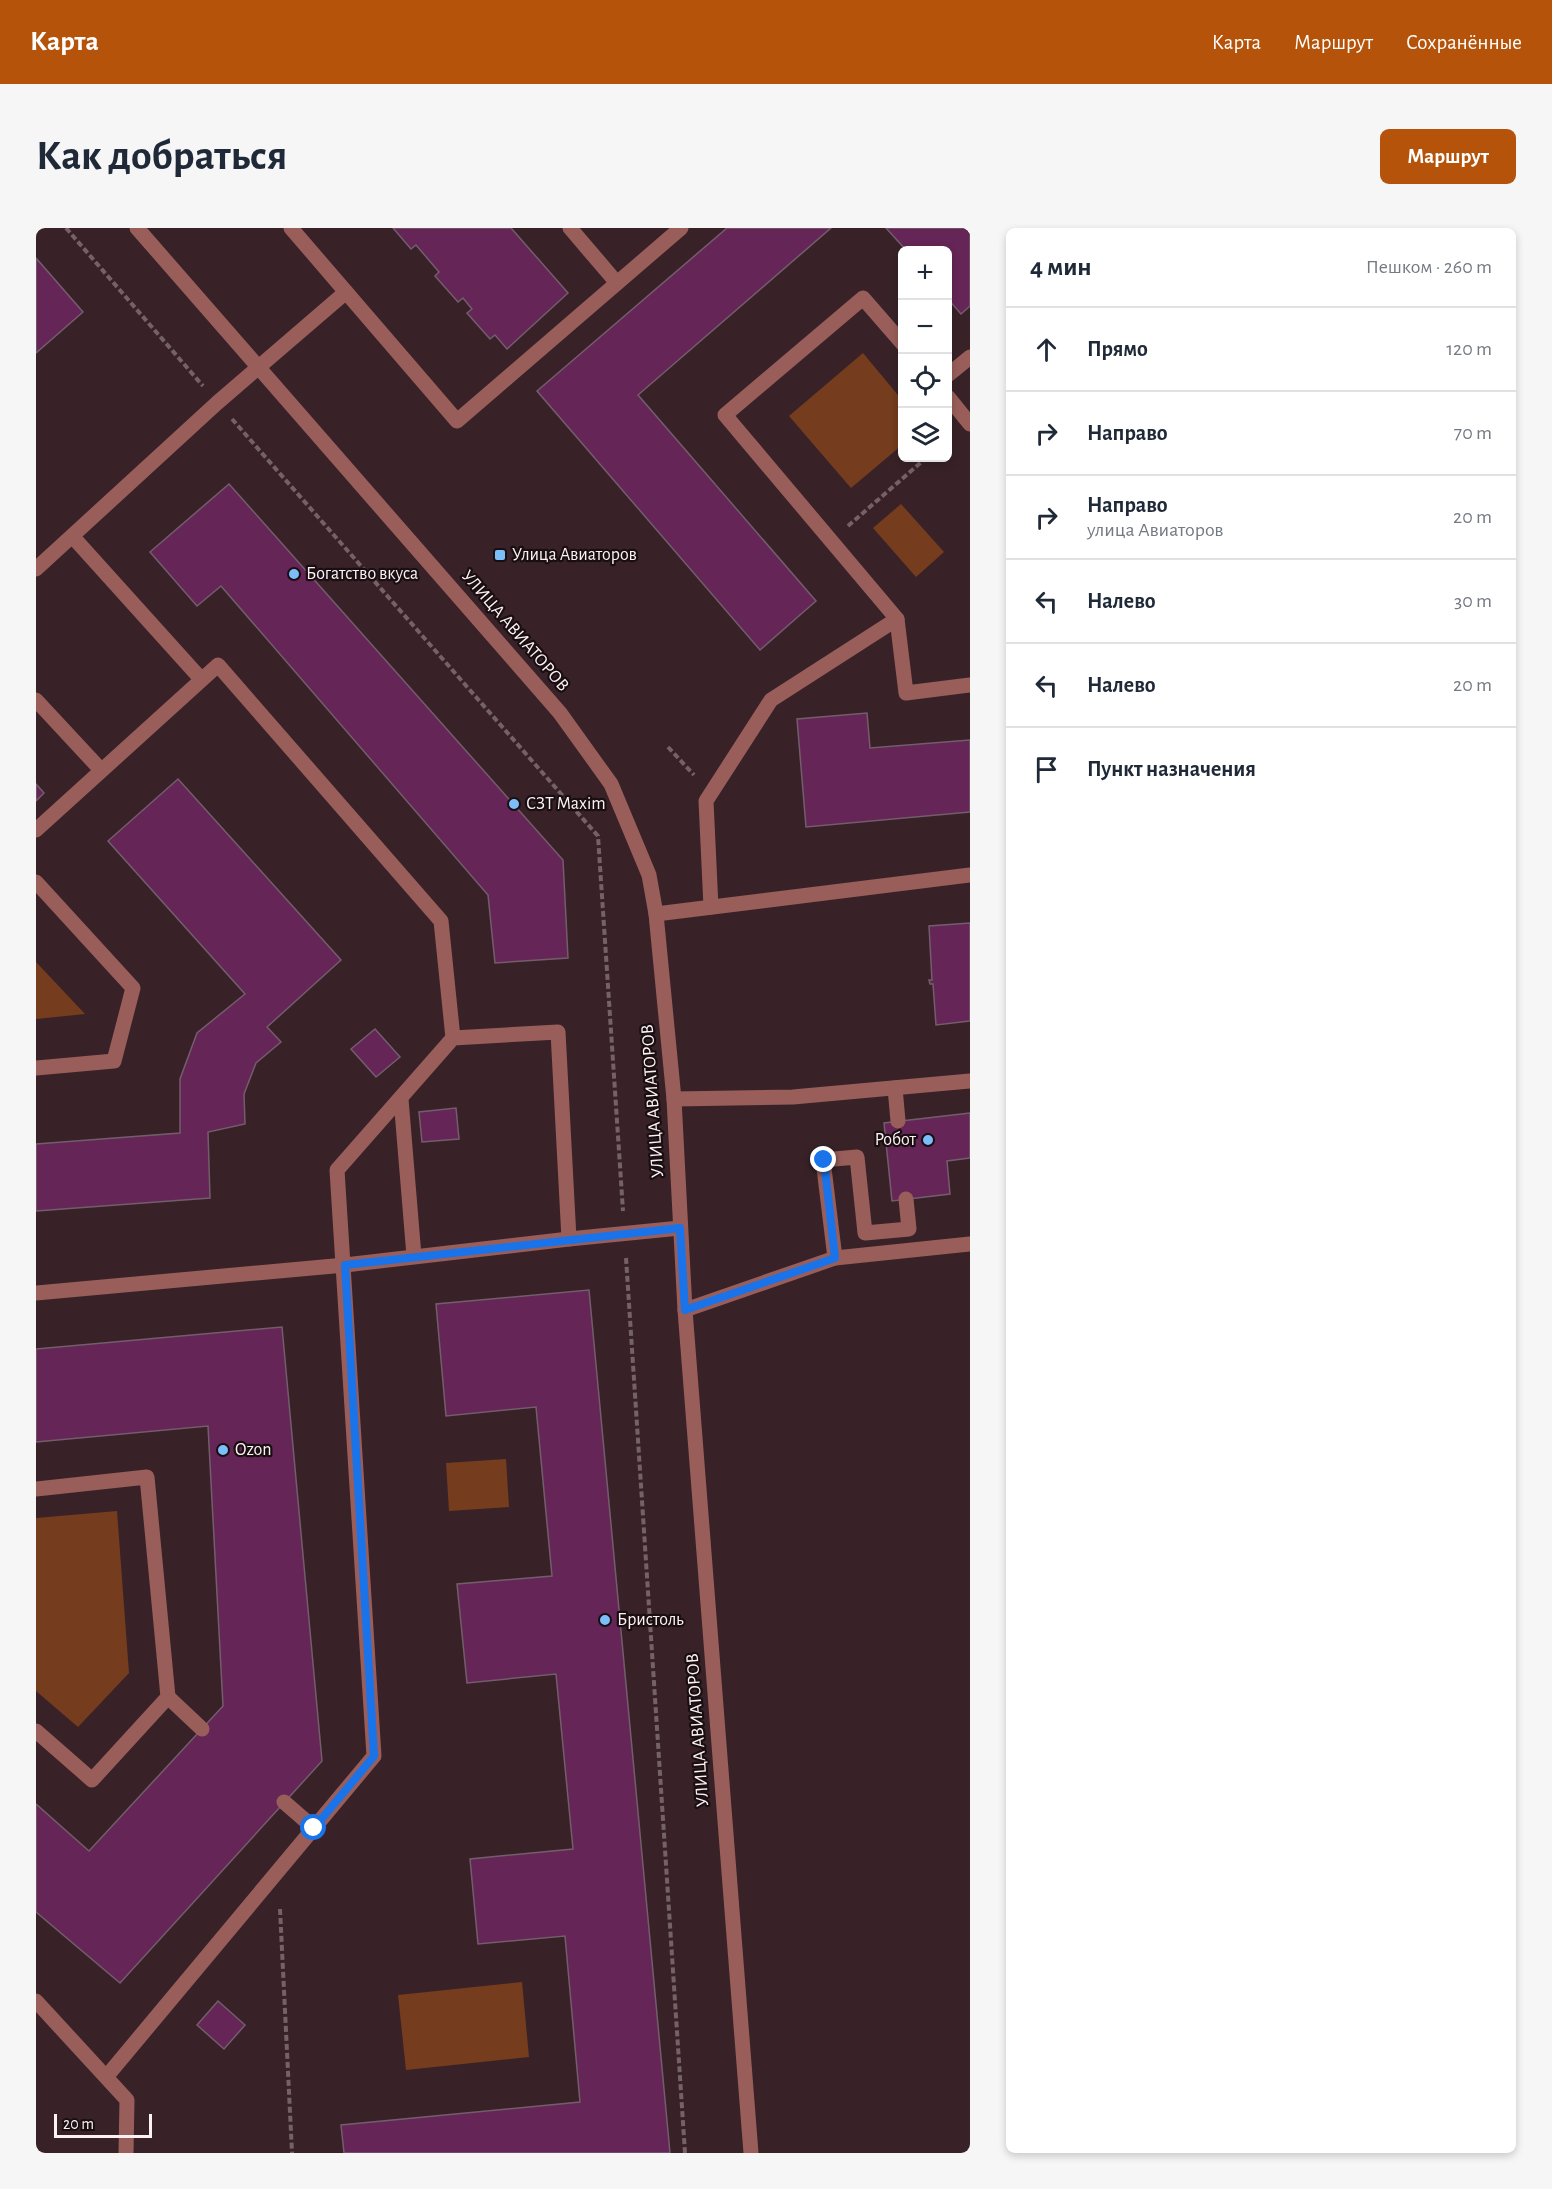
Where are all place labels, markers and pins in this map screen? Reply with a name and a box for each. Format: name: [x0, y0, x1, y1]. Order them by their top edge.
place label: Улица Авиаторов: [512, 546, 637, 564]
marker: Улица Авиаторов: [493, 548, 507, 562]
place label: Богатство вкуса: [306, 565, 418, 583]
marker: Богатство вкуса: [287, 567, 301, 581]
place label: СЗТ Maxim: [526, 795, 606, 813]
marker: СЗТ Maxim: [507, 797, 521, 811]
place label: Робот: [874, 1130, 917, 1149]
marker: Робот: [921, 1133, 935, 1147]
place label: Ozon: [235, 1441, 272, 1459]
marker: Ozon: [216, 1443, 230, 1457]
place label: Бристоль: [617, 1611, 684, 1629]
marker: Бристоль: [598, 1613, 612, 1627]

